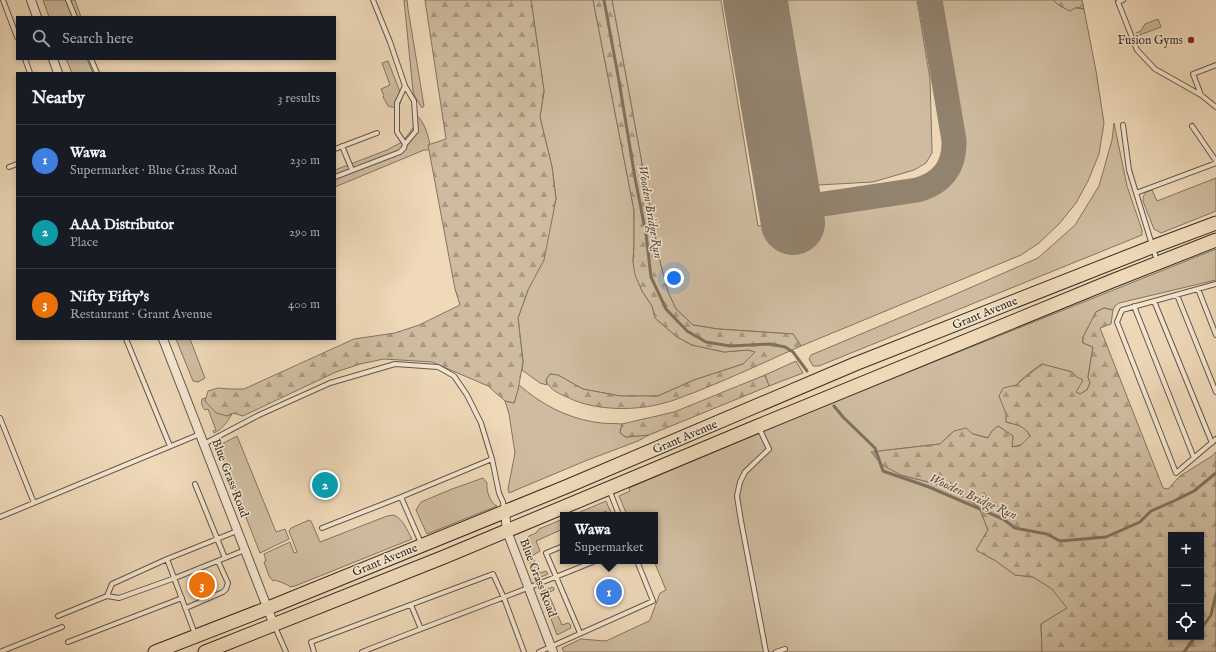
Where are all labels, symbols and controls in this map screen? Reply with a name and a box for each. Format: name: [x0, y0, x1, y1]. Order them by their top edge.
search box: [16, 16, 336, 60]
icon: search: [30, 27, 52, 49]
text: Search here: [62, 29, 133, 48]
place label: Fusion Gyms: [1117, 33, 1183, 48]
marker: Fusion Gyms: [1186, 35, 1196, 45]
text: Nearby: [32, 88, 85, 109]
text: 3 results: [278, 90, 320, 107]
text: Wawa: [70, 143, 106, 162]
text: 1: [43, 152, 47, 169]
text: 230 m: [290, 152, 320, 169]
text: Supermarket · Blue Grass Road: [70, 162, 237, 179]
water label: Wooden Bridge Run: [632, 164, 667, 260]
text: AAA Distributor: [70, 215, 174, 234]
text: 2: [42, 224, 48, 241]
text: 290 m: [289, 224, 320, 241]
text: Place: [70, 234, 98, 251]
your location: [664, 268, 684, 288]
text: Nifty Fifty's: [70, 287, 149, 306]
street label: Grant Avenue: [950, 293, 1020, 333]
text: 3: [43, 296, 47, 313]
text: 400 m: [288, 296, 320, 313]
text: Restaurant · Grant Avenue: [70, 306, 212, 323]
street label: Grant Avenue: [650, 416, 720, 457]
street label: Blue Grass Road: [208, 437, 252, 520]
pin: 2: [312, 470, 338, 500]
water label: Wooden Bridge Run: [926, 470, 1020, 525]
popup: [560, 512, 658, 564]
text: Wawa: [575, 520, 611, 539]
map controls: [1168, 532, 1204, 640]
button: +: [1168, 532, 1204, 568]
street label: Blue Grass Road: [516, 537, 560, 620]
text: Supermarket: [575, 539, 643, 556]
street label: Grant Avenue: [350, 540, 420, 580]
button: −: [1168, 568, 1204, 604]
pin: 3: [189, 570, 215, 600]
pin: 1: [596, 577, 622, 607]
button: locate: [1168, 604, 1204, 640]

